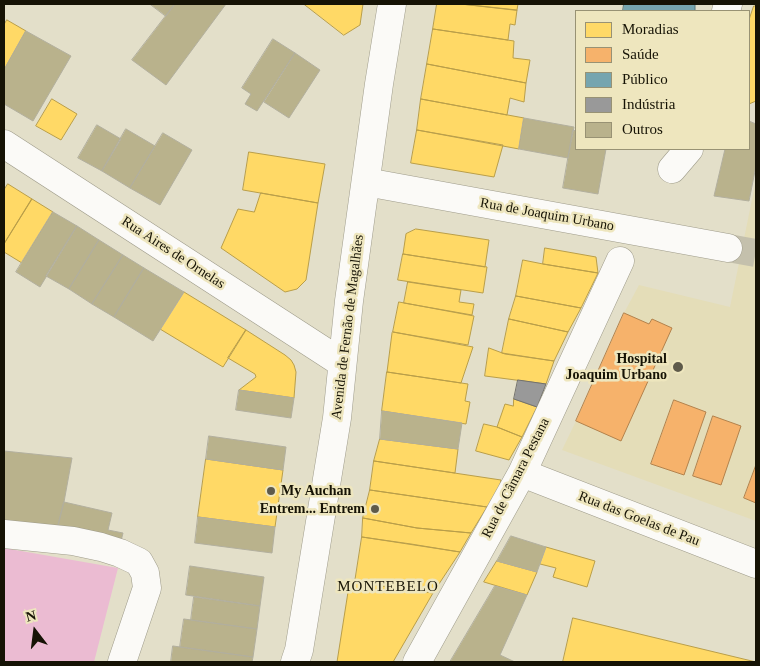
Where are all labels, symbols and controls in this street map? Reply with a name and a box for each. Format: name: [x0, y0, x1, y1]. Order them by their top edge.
legend: [575, 10, 750, 150]
text: Moradias: [622, 21, 679, 37]
text: Saúde: [622, 46, 659, 62]
text: Público: [622, 71, 668, 87]
text: Indústria: [622, 96, 675, 112]
text: Outros: [622, 121, 663, 137]
street label: Rua de Joaquim Urbano: [479, 195, 615, 235]
street label: Rua Aires de Ornelas: [118, 213, 228, 293]
street label: Avenida de Fernão de Magalhães: [328, 234, 368, 420]
place label: Hospital Joaquim Urbano: [565, 351, 667, 384]
marker: Hospital Joaquim Urbano: [671, 360, 685, 374]
street label: Rua de Câmara Pestana: [478, 415, 554, 541]
place label: My Auchan: [281, 483, 351, 499]
marker: My Auchan: [265, 485, 277, 497]
street label: Rua das Goelas de Pau: [576, 488, 702, 550]
place label: Entrem... Entrem: [260, 501, 365, 517]
marker: Entrem... Entrem: [369, 503, 381, 515]
district label: MONTEBELO: [336, 578, 440, 596]
north arrow: [10, 606, 60, 656]
text: N: [24, 607, 38, 625]

